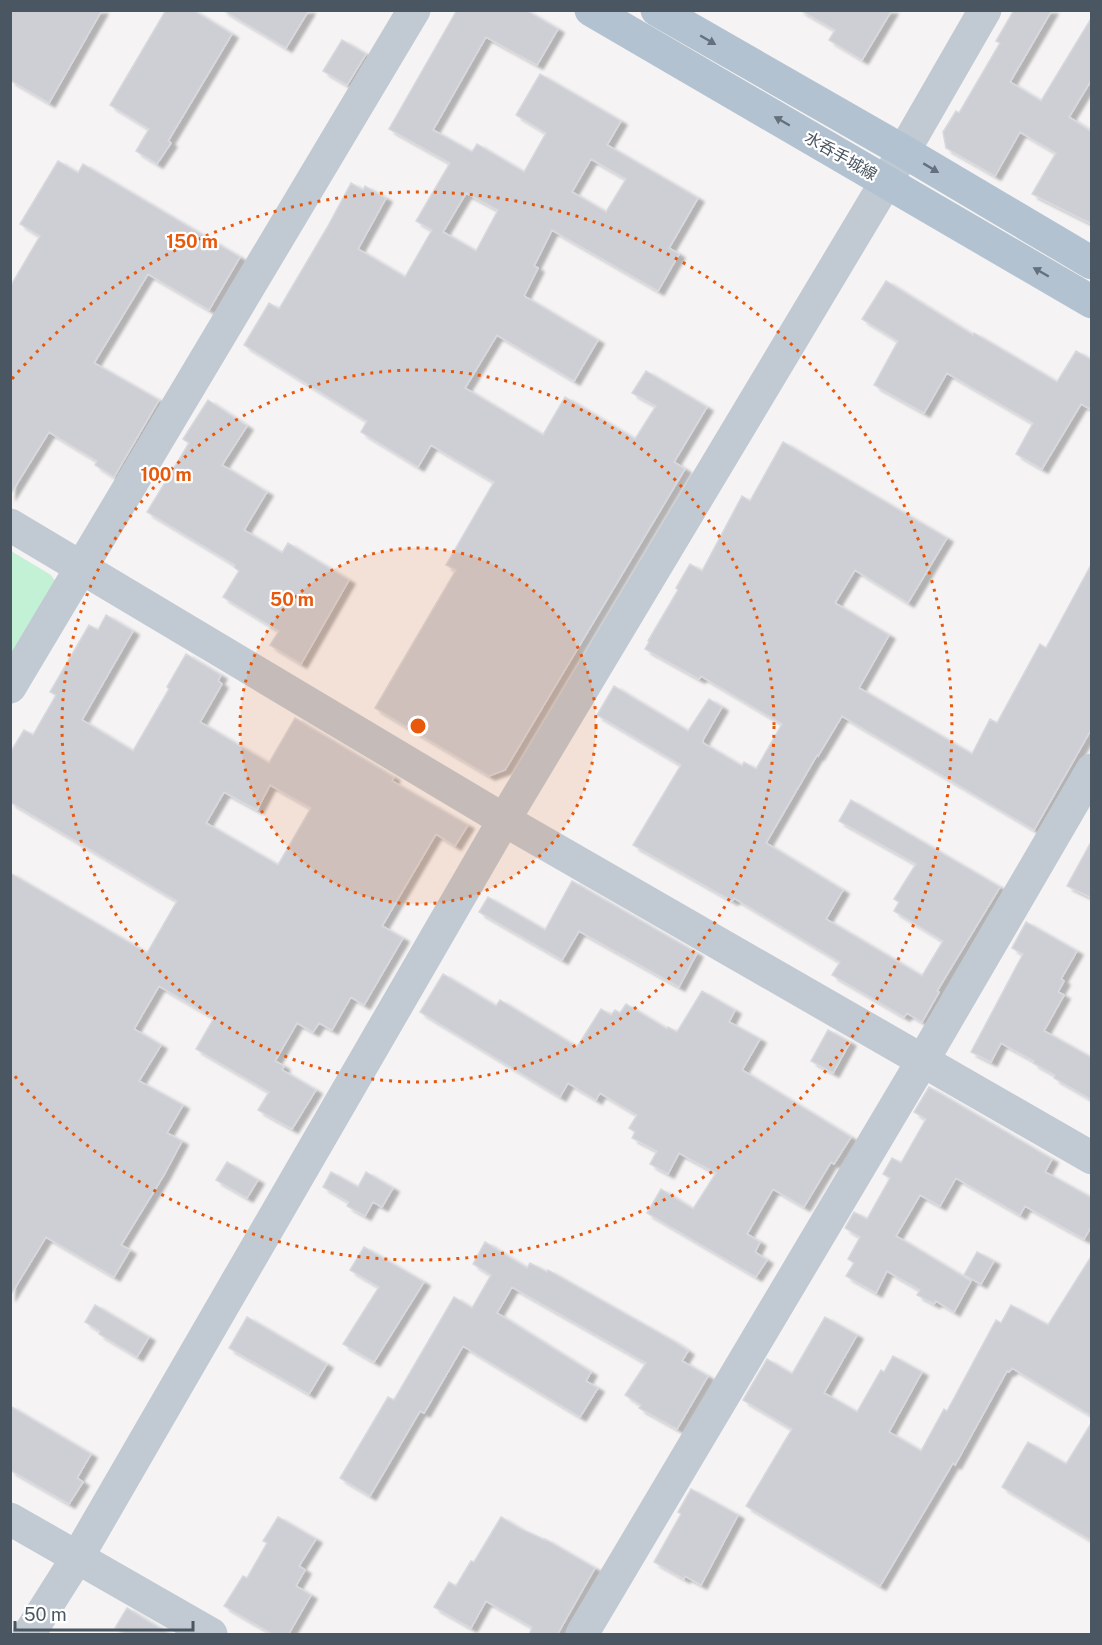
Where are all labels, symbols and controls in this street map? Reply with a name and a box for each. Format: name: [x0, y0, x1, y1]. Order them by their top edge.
one-way arrow: [700, 34, 716, 45]
one-way arrow: [774, 116, 790, 127]
street label: 水呑手城線: [802, 128, 880, 184]
one-way arrow: [923, 163, 939, 174]
text: 150 m: [166, 231, 218, 252]
one-way arrow: [1033, 267, 1049, 278]
text: 100 m: [140, 464, 192, 485]
text: 50 m: [270, 589, 314, 610]
centre of rings: [408, 716, 428, 736]
scale bar: [15, 1594, 194, 1632]
text: 50 m: [24, 1604, 67, 1625]

